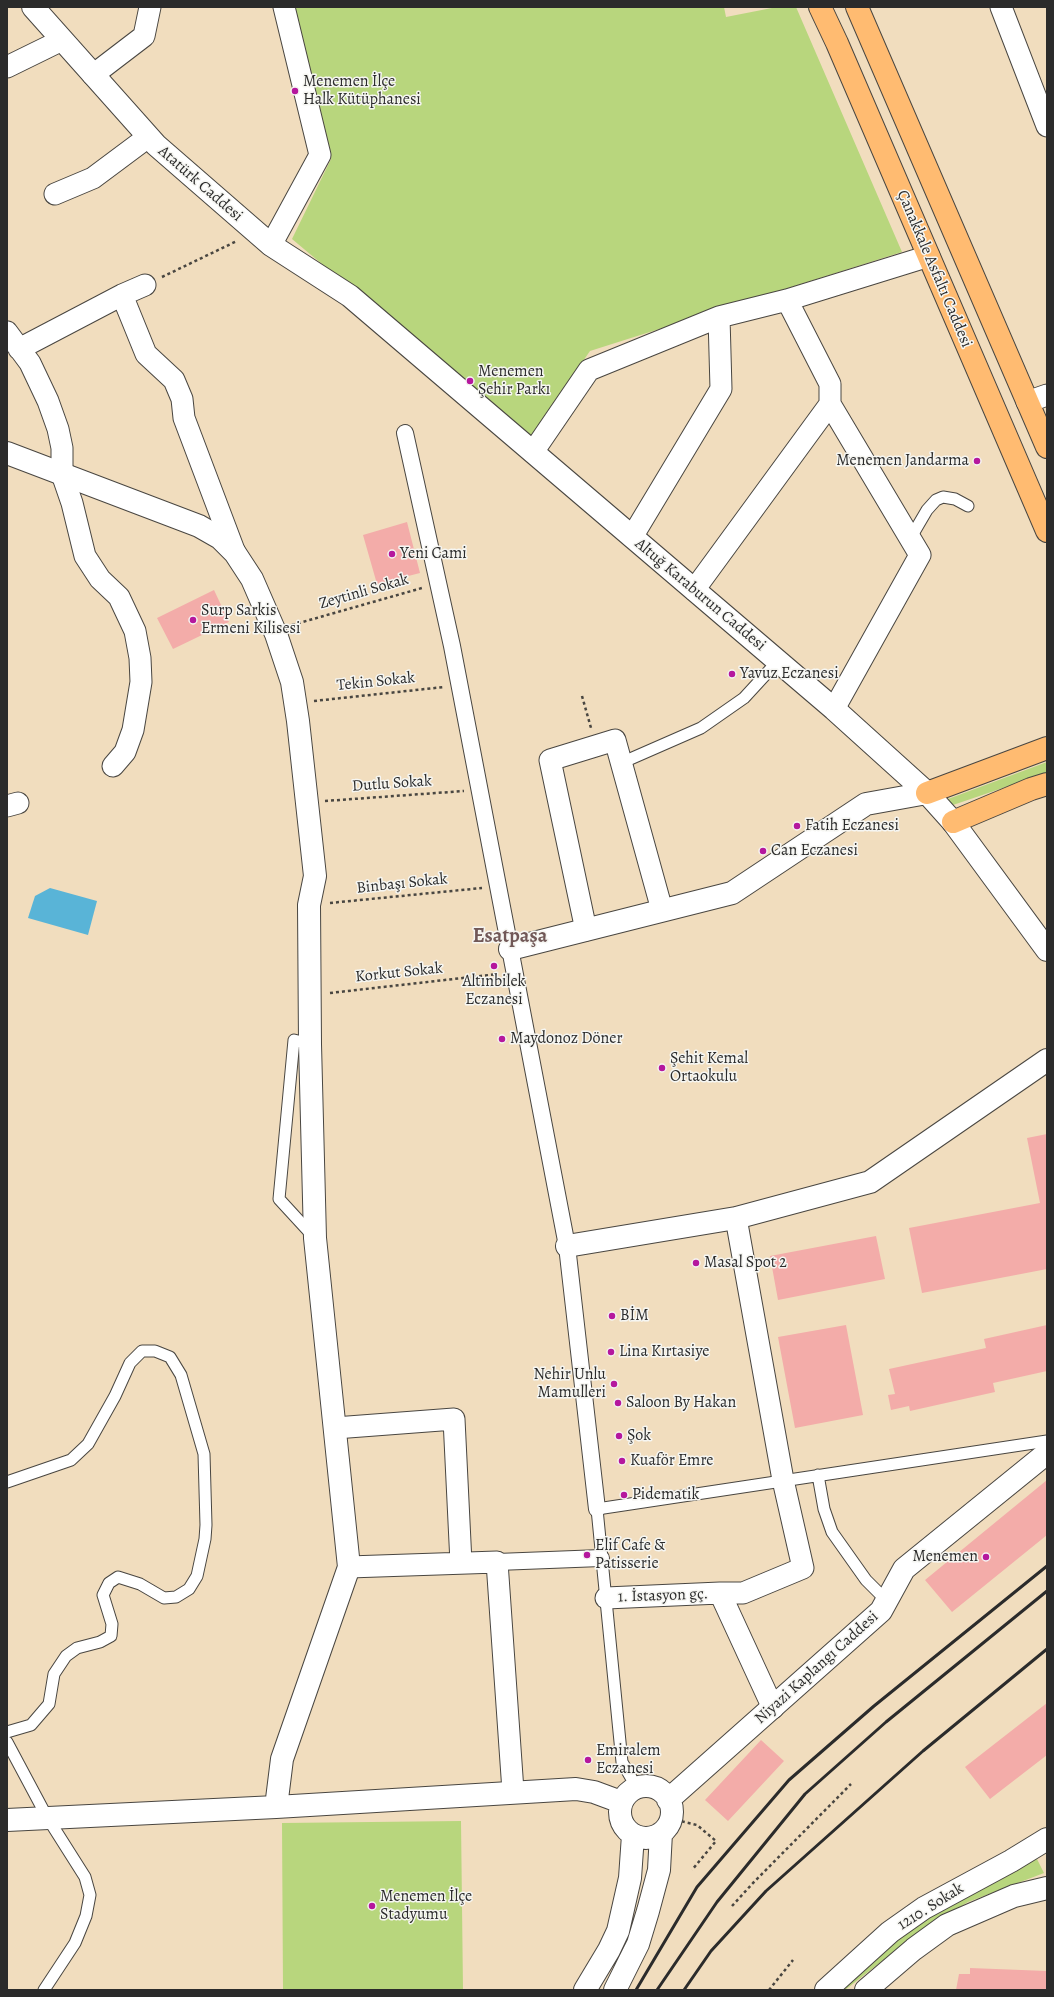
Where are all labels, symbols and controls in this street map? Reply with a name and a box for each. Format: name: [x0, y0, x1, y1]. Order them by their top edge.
place label: Menemen İlçe Halk Kütüphanesi: [303, 72, 421, 110]
marker: Menemen İlçe Halk Kütüphanesi: [290, 86, 300, 96]
street label: Atatürk Caddesi: [154, 142, 246, 226]
street label: Çanakkale Asfaltı Caddesi: [892, 187, 976, 351]
place label: Menemen Şehir Parkı: [478, 362, 550, 400]
marker: Menemen Şehir Parkı: [465, 376, 475, 386]
place label: Menemen Jandarma: [836, 451, 969, 471]
marker: Menemen Jandarma: [972, 456, 982, 466]
street label: Altuğ Karaburun Caddesi: [631, 535, 769, 655]
place label: Yeni Cami: [400, 544, 467, 564]
marker: Yeni Cami: [387, 549, 397, 559]
street label: Zeytinli Sokak: [317, 570, 411, 614]
place label: Surp Sarkis Ermeni Kilisesi: [201, 601, 301, 639]
marker: Surp Sarkis Ermeni Kilisesi: [188, 615, 198, 625]
place label: Yavuz Eczanesi: [740, 664, 839, 684]
street label: Tekin Sokak: [336, 668, 416, 696]
marker: Yavuz Eczanesi: [727, 669, 737, 679]
street label: Dutlu Sokak: [351, 772, 433, 796]
place label: Fatih Eczanesi: [805, 816, 899, 836]
marker: Fatih Eczanesi: [792, 821, 802, 831]
place label: Can Eczanesi: [771, 841, 858, 861]
marker: Can Eczanesi: [758, 846, 768, 856]
street label: Binbaşı Sokak: [355, 870, 449, 898]
district label: Esatpaşa: [473, 925, 547, 949]
street label: Korkut Sokak: [354, 959, 444, 987]
marker: Altınbilek Eczanesi: [489, 961, 499, 971]
place label: Altınbilek Eczanesi: [462, 972, 526, 1010]
place label: Maydonoz Döner: [510, 1029, 623, 1049]
marker: Maydonoz Döner: [497, 1034, 507, 1044]
place label: Şehit Kemal Ortaokulu: [670, 1049, 748, 1087]
marker: Şehit Kemal Ortaokulu: [657, 1063, 667, 1073]
place label: Masal Spot 2: [704, 1253, 787, 1273]
marker: Masal Spot 2: [691, 1258, 701, 1268]
place label: BİM: [620, 1306, 649, 1326]
marker: BİM: [607, 1311, 617, 1321]
place label: Lina Kırtasiye: [619, 1342, 709, 1362]
marker: Lina Kırtasiye: [606, 1347, 616, 1357]
place label: Nehir Unlu Mamulleri: [533, 1365, 606, 1403]
marker: Nehir Unlu Mamulleri: [609, 1379, 619, 1389]
place label: Saloon By Hakan: [626, 1393, 736, 1413]
marker: Saloon By Hakan: [613, 1398, 623, 1408]
place label: Şok: [627, 1426, 651, 1446]
marker: Şok: [614, 1431, 624, 1441]
place label: Kuaför Emre: [630, 1451, 714, 1471]
marker: Kuaför Emre: [617, 1456, 627, 1466]
place label: Pidematik: [632, 1485, 699, 1505]
marker: Pidematik: [619, 1490, 629, 1500]
place label: Elif Cafe & Patisserie: [595, 1536, 665, 1574]
place label: Menemen: [912, 1547, 978, 1567]
marker: Elif Cafe & Patisserie: [582, 1550, 592, 1560]
marker: Menemen: [981, 1552, 991, 1562]
street label: 1. İstasyon gç.: [617, 1585, 709, 1607]
street label: Niyazi Kaplangı Caddesi: [751, 1607, 883, 1729]
place label: Emiralem Eczanesi: [596, 1741, 661, 1779]
marker: Emiralem Eczanesi: [583, 1755, 593, 1765]
street label: 1210. Sokak: [894, 1879, 968, 1935]
place label: Menemen İlçe Stadyumu: [380, 1887, 472, 1925]
marker: Menemen İlçe Stadyumu: [367, 1901, 377, 1911]

